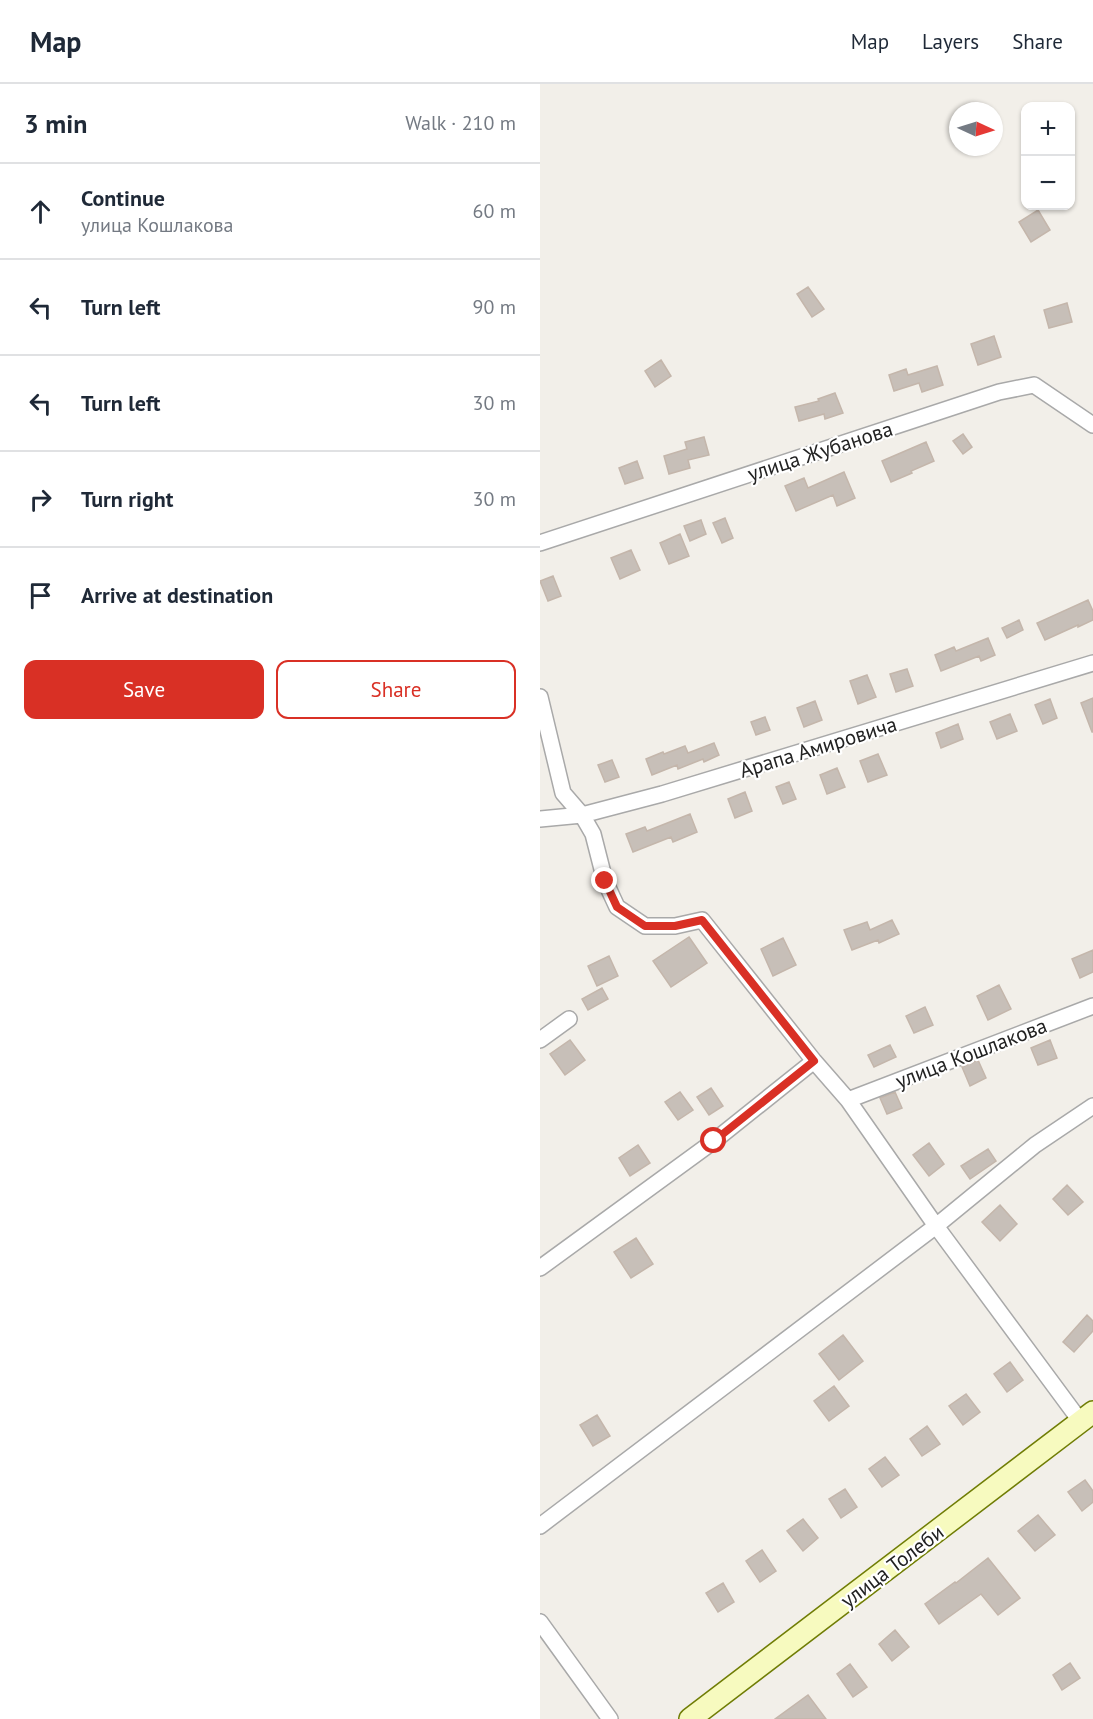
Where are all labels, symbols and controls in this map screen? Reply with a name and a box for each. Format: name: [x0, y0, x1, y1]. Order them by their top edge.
text: Map: [30, 23, 81, 60]
text: Map: [851, 28, 889, 55]
text: Layers: [922, 28, 979, 55]
text: Share: [1012, 28, 1063, 55]
north arrow: [949, 102, 1003, 156]
map controls: [1021, 102, 1075, 210]
button: +: [1021, 102, 1075, 156]
text: 3 min: [24, 107, 87, 140]
text: Walk · 210 m: [405, 110, 516, 136]
button: −: [1021, 156, 1075, 210]
text: Continue: [81, 184, 165, 212]
icon: ahead: [24, 195, 57, 228]
text: 60 m: [473, 198, 516, 224]
text: улица Кошлакова: [81, 212, 234, 238]
icon: left: [24, 291, 57, 324]
text: Turn left: [81, 293, 161, 321]
text: 90 m: [473, 294, 516, 320]
icon: left: [24, 387, 57, 420]
text: Turn left: [81, 389, 161, 417]
text: 30 m: [473, 390, 516, 416]
street label: улица Жубанова: [744, 415, 896, 487]
icon: right: [24, 483, 57, 516]
text: Turn right: [81, 485, 173, 513]
text: 30 m: [473, 486, 516, 512]
icon: arrive: [24, 579, 57, 612]
text: Arrive at destination: [81, 581, 273, 609]
button: Save: [24, 660, 264, 719]
button: Share: [276, 660, 516, 719]
street label: Арапа Амировича: [736, 710, 900, 784]
route end: [591, 867, 617, 893]
street label: улица Кошлакова: [891, 1012, 1051, 1094]
route start: [700, 1127, 726, 1153]
street label: улица Толеби: [835, 1518, 949, 1614]

